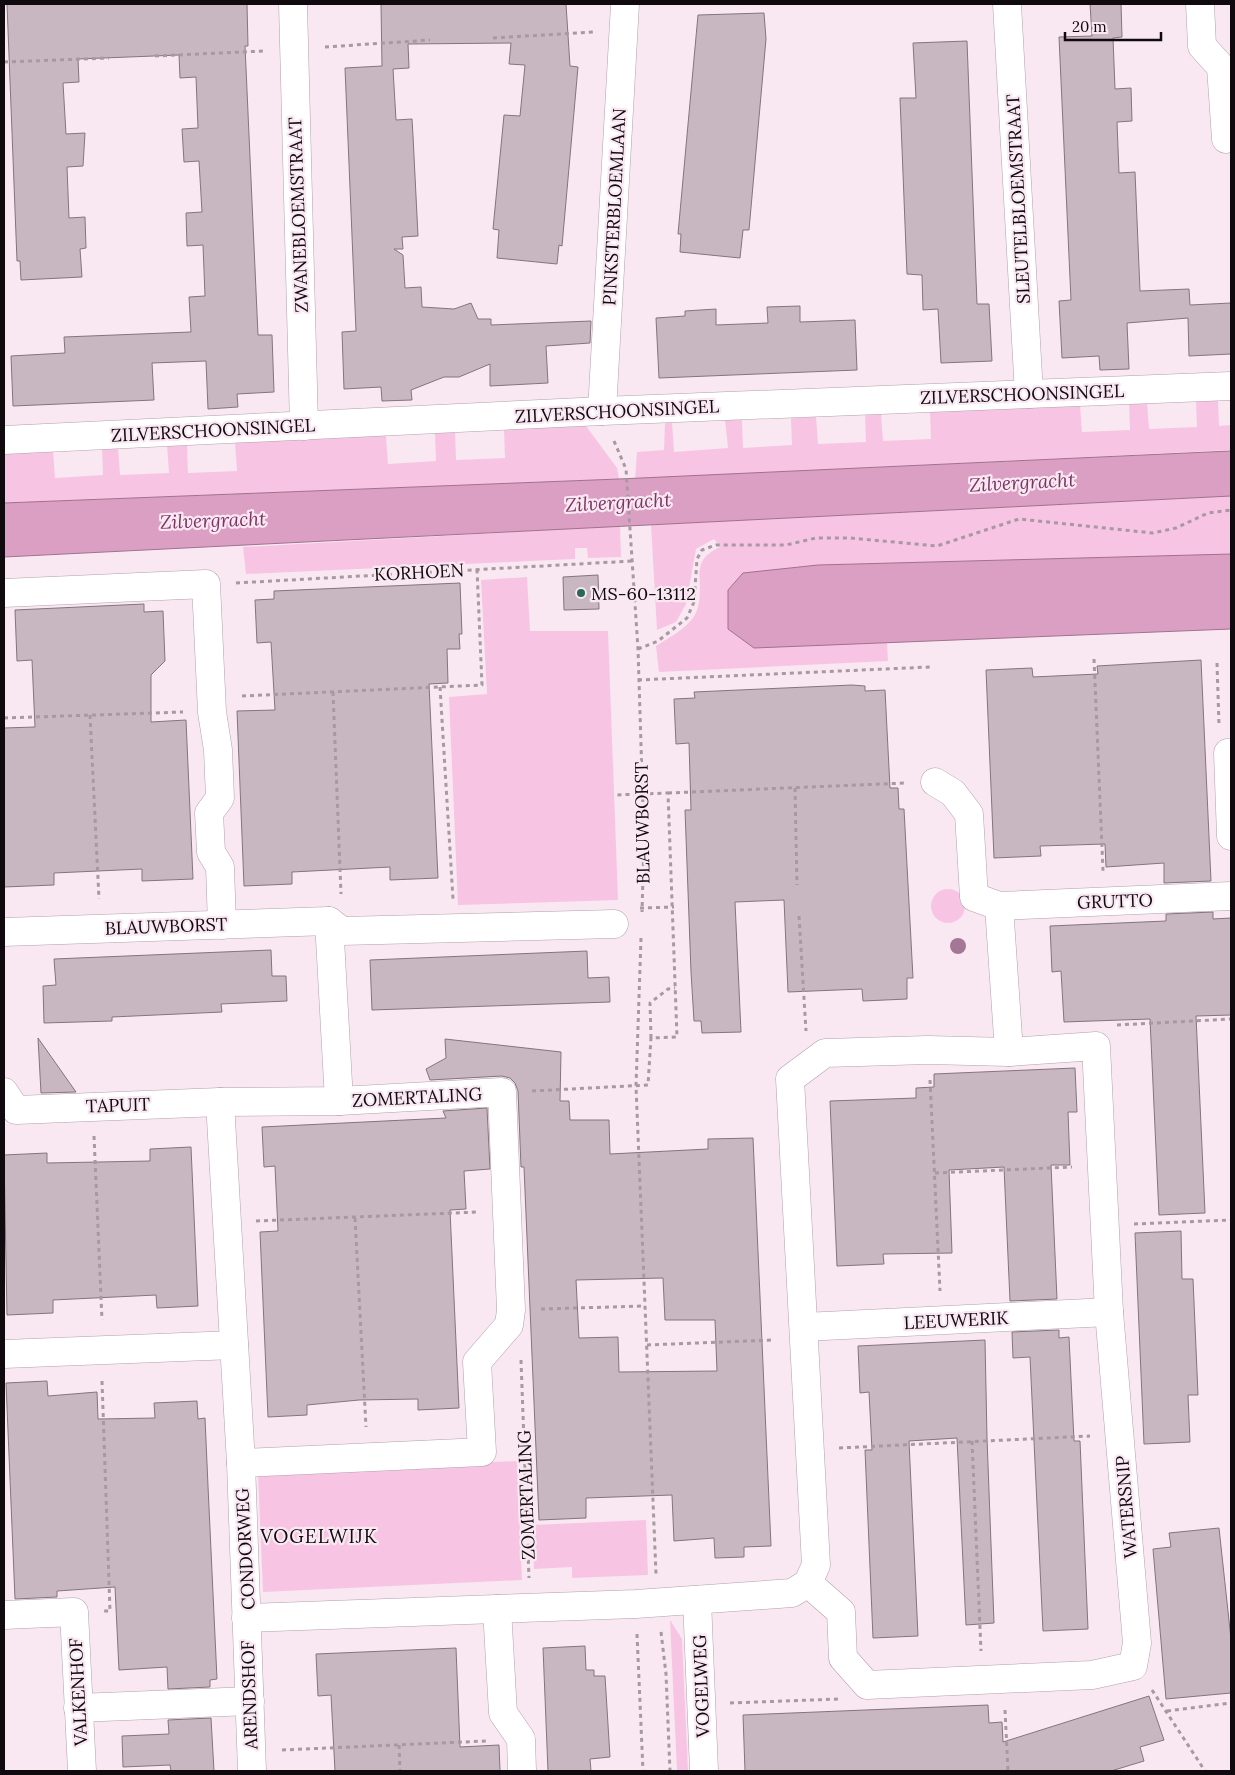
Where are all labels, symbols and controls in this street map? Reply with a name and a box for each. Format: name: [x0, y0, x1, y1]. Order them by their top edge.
scale bar: [1065, 10, 1161, 42]
text: 20 m: [1072, 17, 1107, 36]
street label: SLEUTELBLOEMSTRAAT: [1001, 93, 1035, 304]
street label: PINKSTERBLOEMLAAN: [597, 108, 631, 306]
street label: ZWANEBLOEMSTRAAT: [283, 116, 313, 313]
street label: ZILVERSCHOONSINGEL: [919, 379, 1125, 409]
street label: ZILVERSCHOONSINGEL: [514, 394, 720, 428]
street label: ZILVERSCHOONSINGEL: [110, 413, 316, 447]
water label: Zilvergracht: [968, 467, 1076, 497]
water label: Zilvergracht: [564, 487, 672, 517]
water label: Zilvergracht: [160, 506, 266, 534]
street label: KORHOEN: [373, 558, 465, 586]
place label: MS-60-13112: [591, 582, 696, 605]
marker: MS-60-13112: [575, 587, 587, 599]
street label: BLAUWBORST: [629, 761, 655, 884]
street label: GRUTTO: [1077, 888, 1153, 914]
street label: BLAUWBORST: [104, 912, 228, 940]
street label: ZOMERTALING: [351, 1082, 483, 1112]
street label: TAPUIT: [85, 1092, 151, 1118]
street label: LEEUWERIK: [903, 1306, 1010, 1334]
street label: ZOMERTALING: [512, 1429, 540, 1560]
street label: WATERSNIP: [1110, 1455, 1142, 1559]
street label: CONDORWEG: [230, 1487, 260, 1610]
district label: VOGELWIJK: [259, 1524, 378, 1548]
street label: VOGELWEG: [688, 1634, 714, 1739]
street label: VALKENHOF: [64, 1637, 92, 1747]
street label: ARENDSHOF: [236, 1640, 262, 1751]

